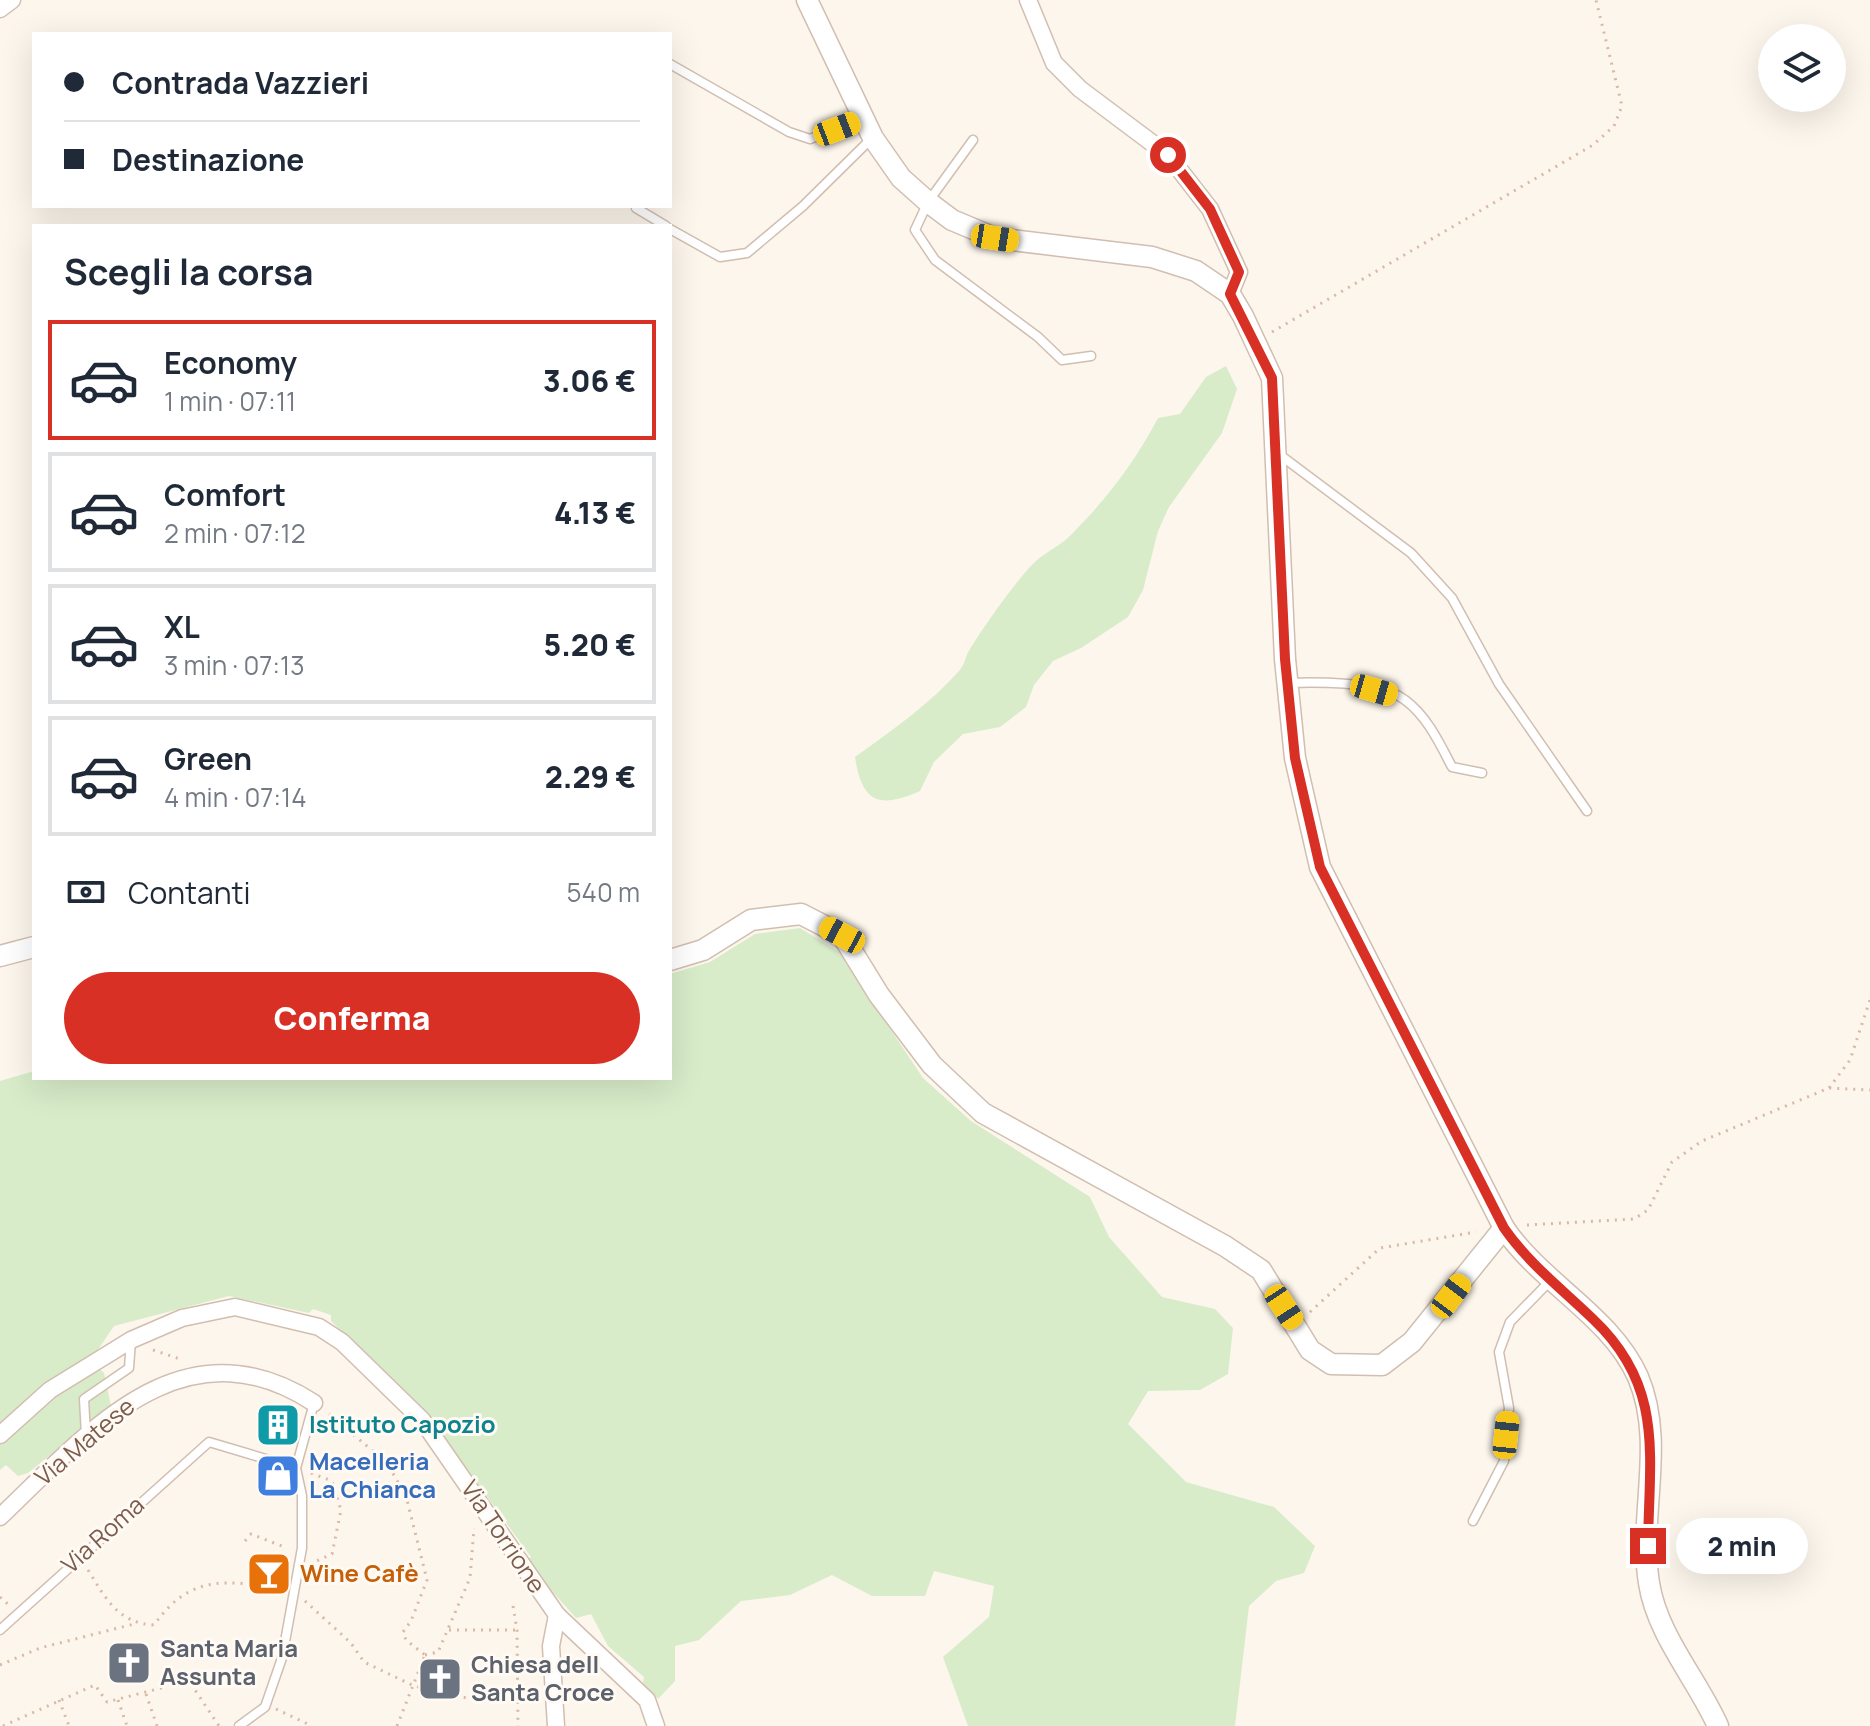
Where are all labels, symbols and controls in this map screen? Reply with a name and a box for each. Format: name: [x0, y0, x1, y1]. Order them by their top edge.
map controls: [1758, 24, 1846, 112]
button: layers: [1758, 24, 1846, 112]
text: Contrada Vazzieri: [112, 62, 369, 103]
car: [810, 109, 864, 149]
route start: [1150, 137, 1186, 173]
text: Destinazione: [112, 139, 304, 180]
car: [969, 222, 1021, 254]
text: Scegli la corsa: [64, 247, 313, 296]
text: Economy: [164, 342, 297, 383]
icon: car: [68, 344, 140, 416]
text: 3.06 €: [543, 360, 636, 401]
text: 1 min · 07:11: [164, 383, 296, 419]
text: Comfort: [164, 474, 286, 515]
icon: car: [68, 476, 140, 548]
text: 4.13 €: [554, 492, 636, 533]
text: 2 min · 07:12: [164, 515, 306, 551]
text: XL: [164, 606, 200, 647]
icon: car: [68, 608, 140, 680]
text: 5.20 €: [544, 624, 636, 665]
text: 3 min · 07:13: [164, 647, 305, 683]
car: [1348, 672, 1400, 708]
text: Green: [164, 738, 252, 779]
icon: car: [68, 740, 140, 812]
text: 2.29 €: [545, 756, 636, 797]
text: 4 min · 07:14: [164, 779, 307, 815]
icon: cash: [64, 870, 108, 914]
text: Contanti: [128, 872, 251, 913]
text: 540 m: [567, 874, 640, 910]
car: [815, 913, 869, 957]
button: Conferma: [64, 972, 640, 1064]
car: [1427, 1270, 1475, 1322]
car: [1261, 1280, 1307, 1334]
street label: Via Matese: [27, 1389, 141, 1492]
building icon: Istituto Capozio: [254, 1401, 302, 1449]
place label: Istituto Capozio: [309, 1407, 496, 1440]
car: [1492, 1410, 1520, 1460]
place label: Macelleria La Chianca: [309, 1444, 436, 1505]
shop icon: Macelleria La Chianca: [254, 1452, 302, 1500]
street label: Via Torrione: [454, 1473, 554, 1599]
street label: Via Roma: [54, 1488, 150, 1580]
callout: 2 min: [1676, 1518, 1808, 1574]
route end: [1630, 1528, 1666, 1564]
text: 2 min: [1708, 1528, 1776, 1564]
bar icon: Wine Cafè: [245, 1550, 293, 1598]
place label: Wine Cafè: [300, 1556, 419, 1589]
place label: Santa Maria Assunta: [160, 1631, 298, 1692]
church icon: Santa Maria Assunta: [105, 1639, 153, 1687]
place label: Chiesa dell Santa Croce: [471, 1647, 614, 1708]
church icon: Chiesa dell Santa Croce: [416, 1655, 464, 1703]

